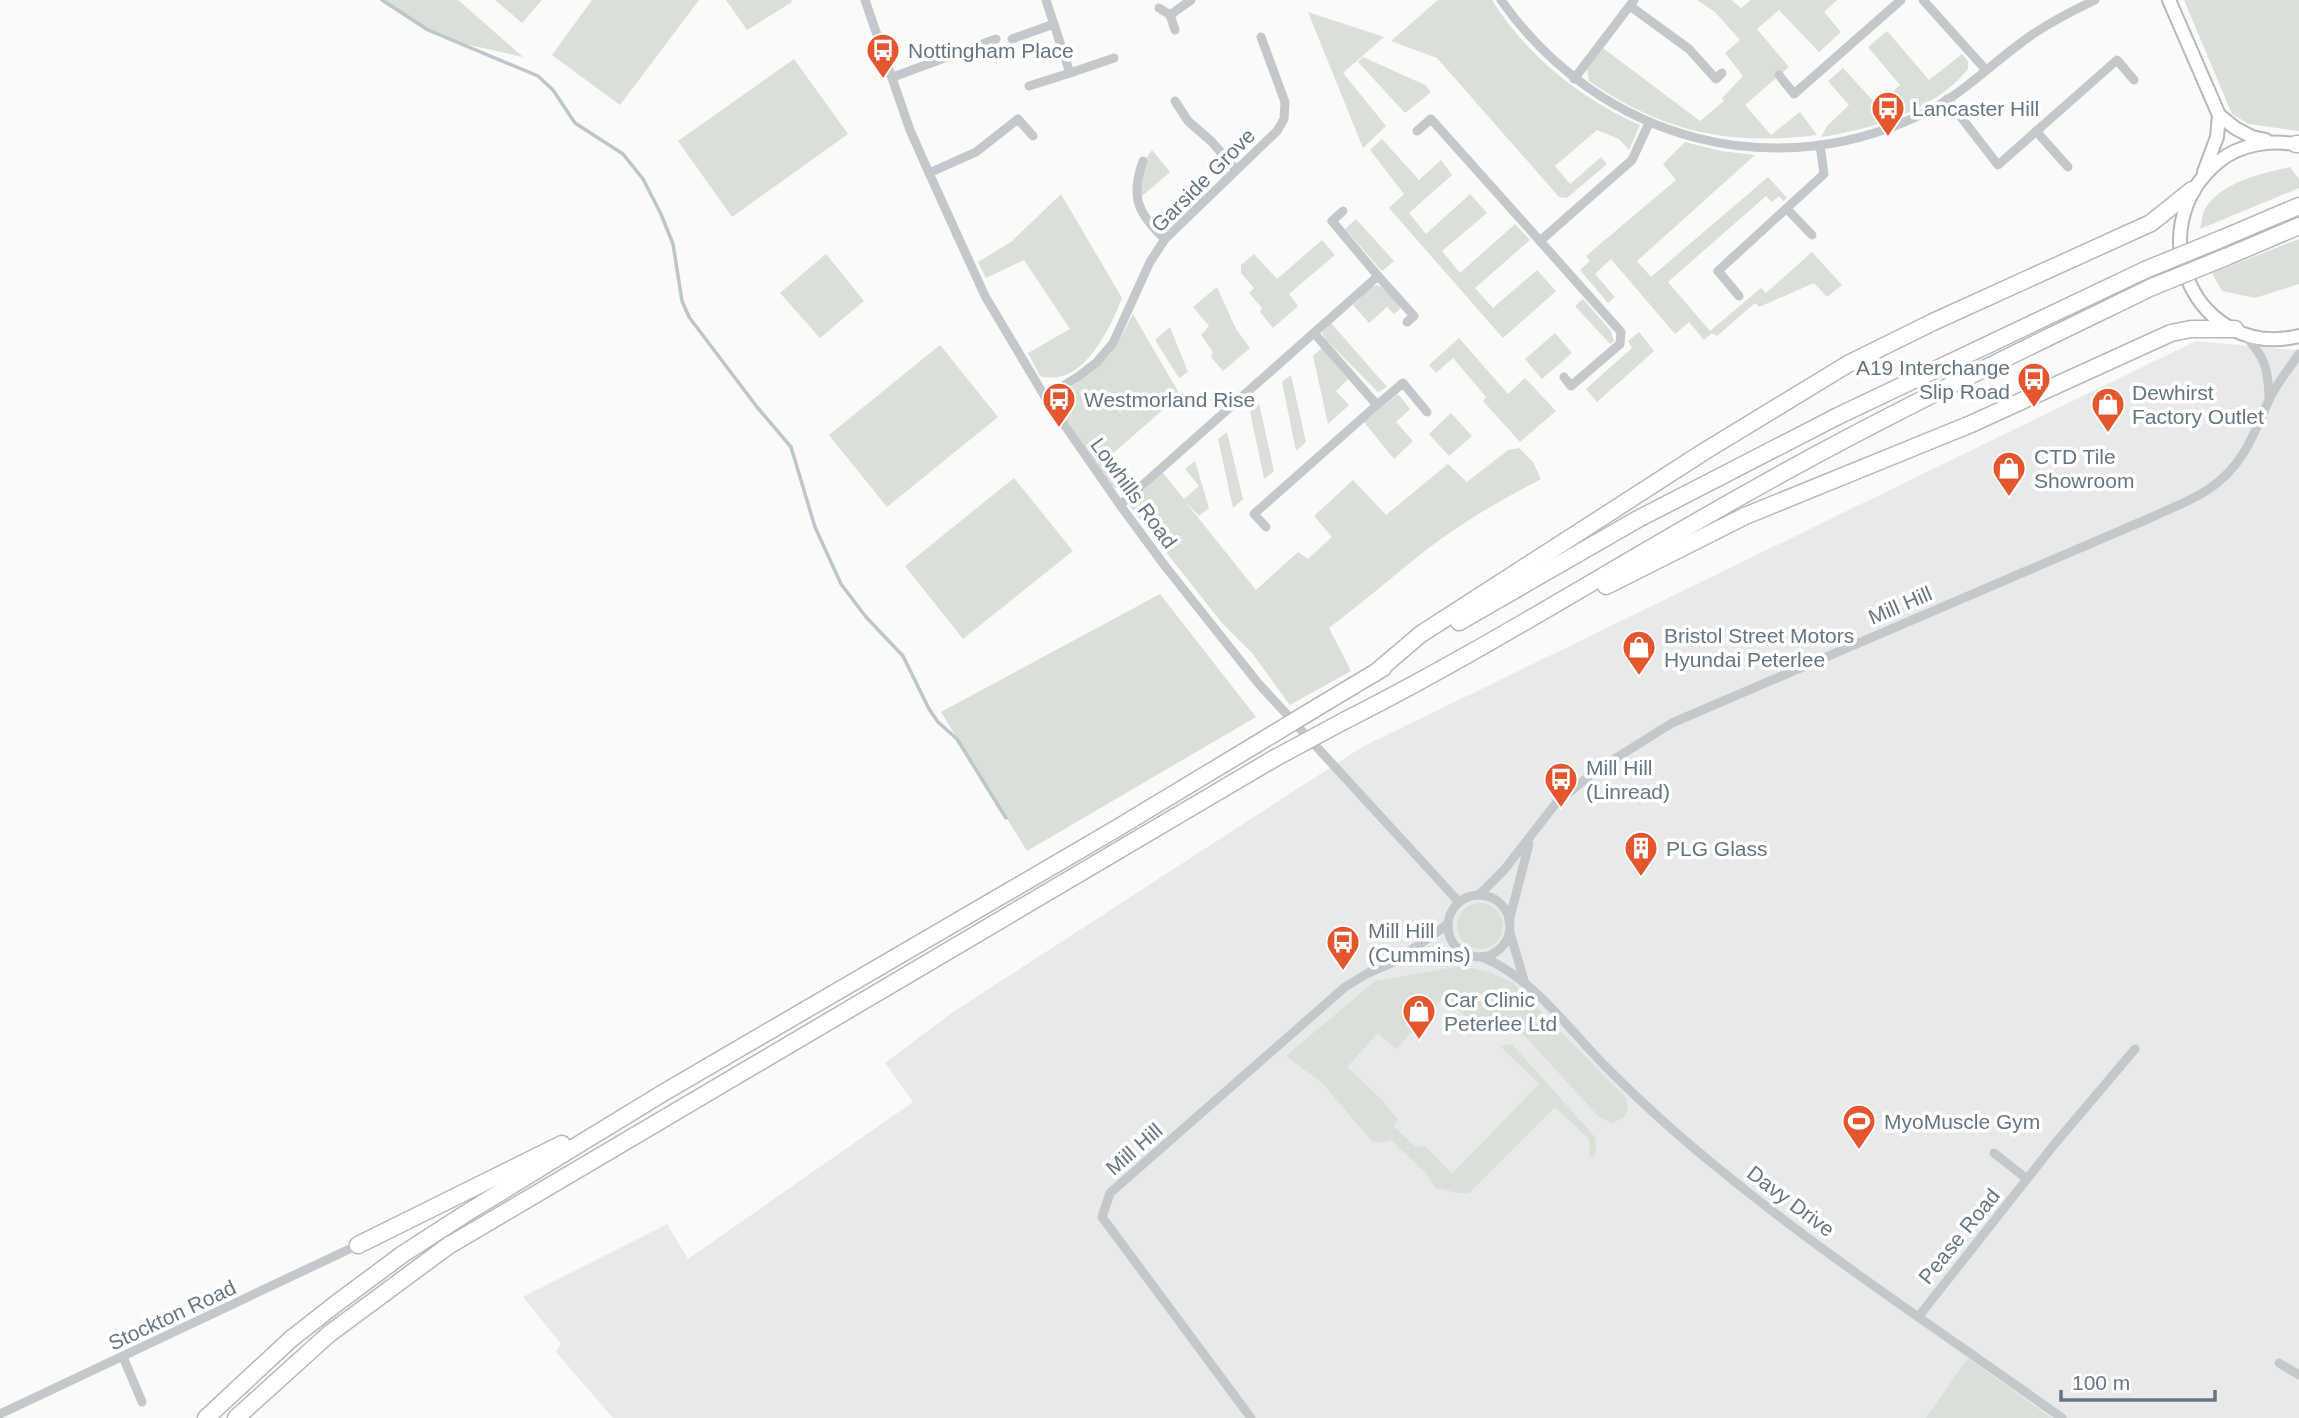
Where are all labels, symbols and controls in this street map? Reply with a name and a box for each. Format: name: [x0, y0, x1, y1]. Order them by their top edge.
bus stop icon: Nottingham Place: [864, 31, 902, 80]
place label: Nottingham Place: [908, 39, 1074, 62]
bus stop icon: Lancaster Hill: [1869, 89, 1907, 138]
place label: Lancaster Hill: [1912, 97, 2039, 120]
street label: Garside Grove: [1147, 124, 1259, 236]
place label: A19 Interchange Slip Road: [1856, 356, 2010, 403]
bus stop icon: A19 Interchange Slip Road: [2015, 360, 2053, 409]
bus stop icon: Westmorland Rise: [1040, 380, 1078, 429]
place label: Dewhirst Factory Outlet: [2132, 381, 2264, 428]
shop icon: Dewhirst Factory Outlet: [2089, 385, 2127, 434]
place label: Westmorland Rise: [1084, 388, 1255, 411]
street label: Lowhills Road: [1086, 433, 1182, 553]
place label: CTD Tile Showroom: [2034, 445, 2134, 492]
shop icon: CTD Tile Showroom: [1990, 449, 2028, 498]
street label: Mill Hill: [1865, 581, 1935, 629]
place label: Bristol Street Motors Hyundai Peterlee: [1664, 624, 1854, 671]
shop icon: Bristol Street Motors Hyundai Peterlee: [1620, 628, 1658, 677]
place label: Mill Hill (Linread): [1586, 756, 1670, 803]
bus stop icon: Mill Hill (Linread): [1542, 760, 1580, 809]
building icon: PLG Glass: [1622, 829, 1660, 878]
place label: PLG Glass: [1666, 837, 1768, 860]
place label: Mill Hill (Cummins): [1368, 919, 1471, 966]
bus stop icon: Mill Hill (Cummins): [1324, 923, 1362, 972]
place label: Car Clinic Peterlee Ltd: [1444, 988, 1557, 1035]
shop icon: Car Clinic Peterlee Ltd: [1400, 992, 1438, 1041]
sports icon: MyoMuscle Gym: [1840, 1102, 1878, 1151]
place label: MyoMuscle Gym: [1884, 1110, 2040, 1133]
street label: Mill Hill: [1101, 1119, 1167, 1179]
street label: Davy Drive: [1743, 1161, 1839, 1241]
street label: Pease Road: [1914, 1184, 2004, 1288]
street label: Stockton Road: [105, 1275, 239, 1355]
scale bar: [2061, 1358, 2215, 1402]
text: 100 m: [2072, 1371, 2130, 1394]

